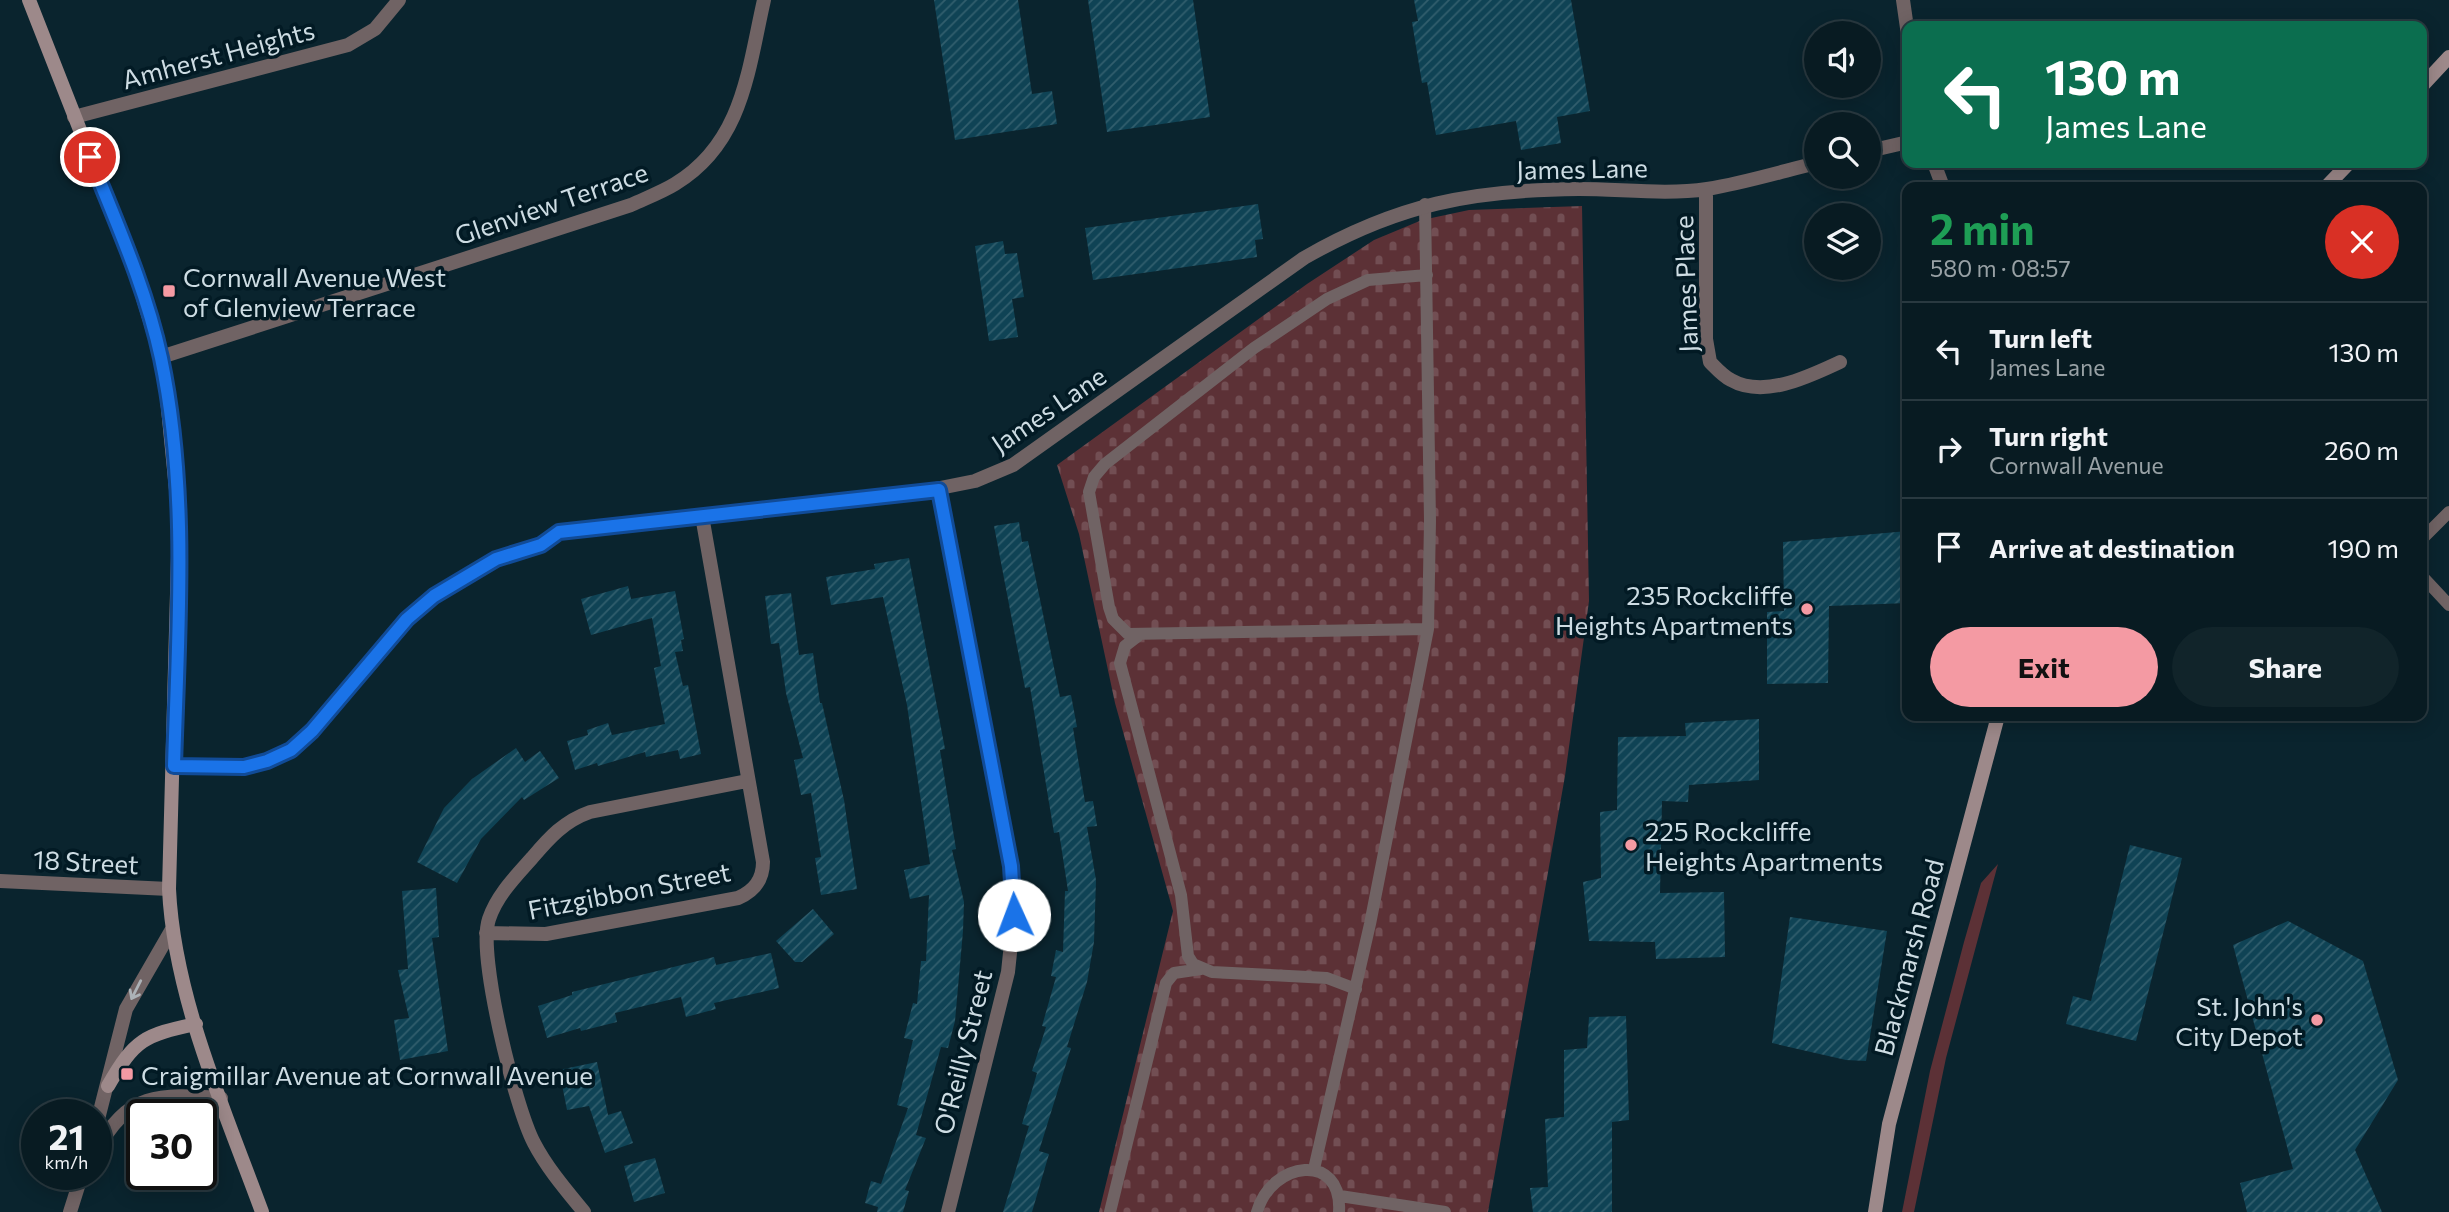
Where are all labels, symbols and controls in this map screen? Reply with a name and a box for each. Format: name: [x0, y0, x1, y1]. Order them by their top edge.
street label: Amherst Heights: [118, 13, 318, 95]
map controls: [1804, 21, 1881, 280]
button: sound: [1804, 21, 1881, 98]
text: 130 m: [2045, 45, 2180, 105]
icon: left: [1930, 49, 2021, 140]
text: James Lane: [2045, 105, 2207, 145]
button: search: [1804, 112, 1881, 189]
pin: [60, 127, 120, 187]
icon: arrive: [71, 138, 109, 176]
street label: James Lane: [1516, 151, 1648, 185]
street label: Glenview Terrace: [450, 155, 652, 251]
text: 2 min: [1930, 202, 2035, 254]
button: layers: [1804, 203, 1881, 280]
button: close: [2325, 205, 2399, 279]
street label: James Place: [1667, 215, 1703, 353]
text: 580 m · 08:57: [1930, 254, 2071, 282]
place label: Cornwall Avenue West of Glenview Terrace: [183, 261, 446, 322]
marker: Cornwall Avenue West of Glenview Terrace: [161, 283, 177, 299]
text: Turn left: [1989, 322, 2092, 353]
icon: left: [1930, 332, 1968, 370]
text: 130 m: [2328, 336, 2399, 367]
text: James Lane: [1989, 353, 2105, 381]
street label: James Lane: [985, 359, 1111, 459]
text: Turn right: [1989, 420, 2108, 451]
icon: right: [1930, 430, 1968, 468]
text: 260 m: [2324, 434, 2399, 465]
text: Cornwall Avenue: [1989, 451, 2164, 479]
icon: arrive: [1930, 528, 1968, 566]
text: Arrive at destination: [1989, 532, 2235, 563]
text: 190 m: [2327, 532, 2399, 563]
place label: 235 Rockcliffe Heights Apartments: [1555, 579, 1793, 640]
marker: 235 Rockcliffe Heights Apartments: [1799, 601, 1815, 617]
button: Exit: [1930, 627, 2158, 707]
button: Share: [2172, 627, 2399, 707]
place label: 225 Rockcliffe Heights Apartments: [1645, 815, 1883, 876]
marker: 225 Rockcliffe Heights Apartments: [1623, 837, 1639, 853]
street label: 18 Street: [33, 843, 139, 879]
street label: Fitzgibbon Street: [525, 855, 733, 925]
street label: Blackmarsh Road: [1867, 855, 1949, 1059]
position arrow: [977, 878, 1051, 952]
street label: O'Reilly Street: [927, 966, 997, 1138]
one-way arrow: [128, 979, 142, 999]
place label: St. John's City Depot: [2175, 990, 2303, 1051]
marker: St. John's City Depot: [2309, 1012, 2325, 1028]
place label: Craigmillar Avenue at Cornwall Avenue: [141, 1059, 593, 1090]
marker: Craigmillar Avenue at Cornwall Avenue: [119, 1066, 135, 1082]
speed limit sign: 30: [126, 1099, 217, 1190]
text: 21: [49, 1114, 84, 1157]
text: km/h: [45, 1151, 88, 1173]

